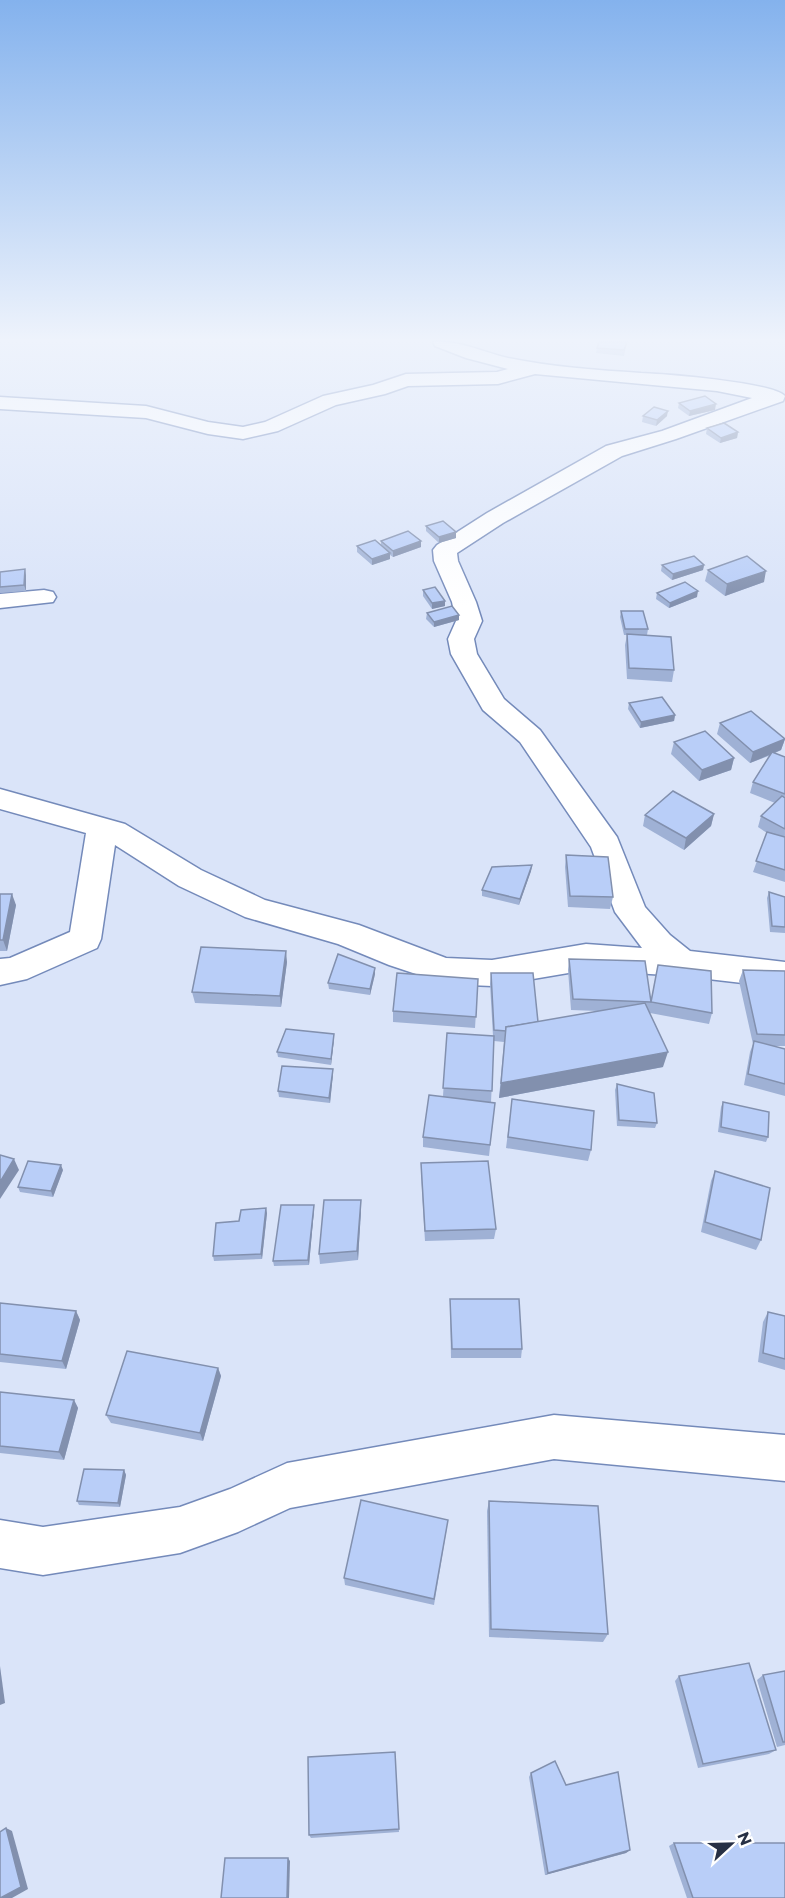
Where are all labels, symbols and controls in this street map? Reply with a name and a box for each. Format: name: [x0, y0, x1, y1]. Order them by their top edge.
north arrow: [701, 1814, 761, 1874]
text: N: [733, 1829, 756, 1848]

